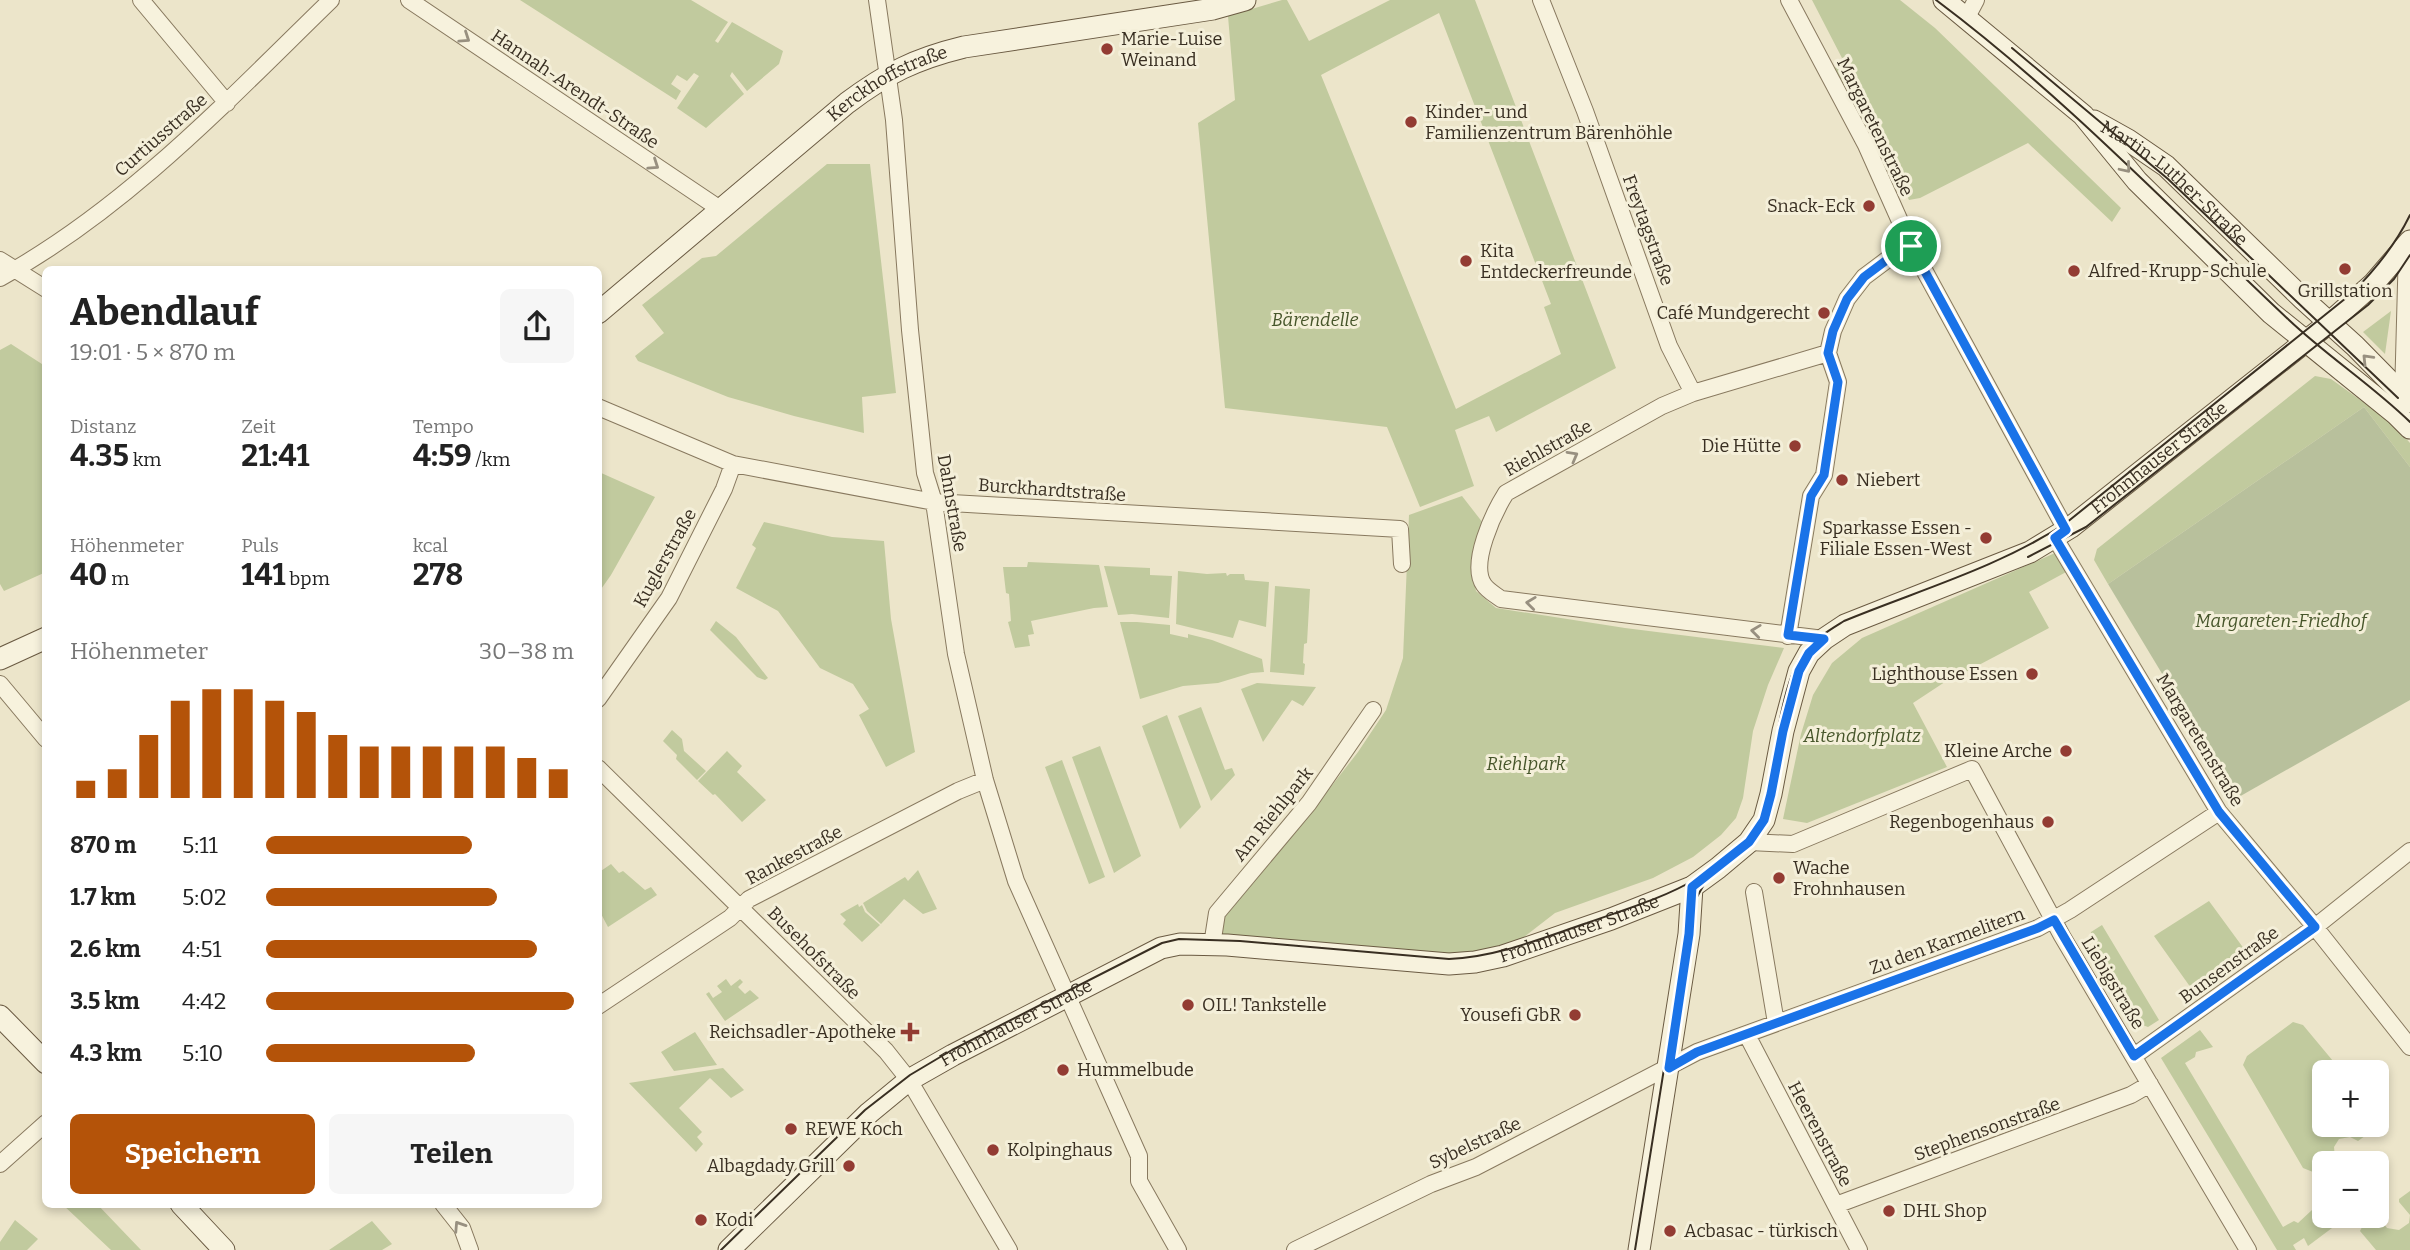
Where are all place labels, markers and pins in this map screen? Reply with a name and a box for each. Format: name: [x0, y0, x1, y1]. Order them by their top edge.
place label: Marie-Luise Weinand: [1121, 28, 1222, 71]
marker: Marie-Luise Weinand: [1099, 41, 1115, 57]
place label: Kinder- und Familienzentrum Bärenhöhle: [1425, 101, 1673, 144]
marker: Kinder- und Familienzentrum Bärenhöhle: [1403, 114, 1419, 130]
place label: Snack-Eck: [1767, 195, 1856, 217]
marker: Snack-Eck: [1861, 198, 1877, 214]
pin: [1881, 216, 1941, 276]
place label: Kita Entdeckerfreunde: [1480, 240, 1632, 283]
marker: Kita Entdeckerfreunde: [1458, 253, 1474, 269]
place label: Alfred-Krupp-Schule: [2088, 260, 2267, 282]
marker: Grillstation: [2337, 261, 2353, 277]
marker: Alfred-Krupp-Schule: [2066, 263, 2082, 279]
place label: Grillstation: [2297, 280, 2393, 302]
place label: Café Mundgerecht: [1656, 302, 1810, 324]
marker: Café Mundgerecht: [1816, 305, 1832, 321]
place label: Die Hütte: [1701, 435, 1781, 457]
marker: Die Hütte: [1787, 438, 1803, 454]
place label: Niebert: [1856, 469, 1921, 491]
marker: Niebert: [1834, 472, 1850, 488]
place label: Sparkasse Essen - Filiale Essen-West: [1819, 517, 1972, 560]
marker: Sparkasse Essen - Filiale Essen-West: [1978, 530, 1994, 546]
place label: Lighthouse Essen: [1872, 663, 2019, 685]
marker: Lighthouse Essen: [2024, 666, 2040, 682]
place label: Kleine Arche: [1944, 740, 2052, 762]
marker: Kleine Arche: [2058, 743, 2074, 759]
place label: Regenbogenhaus: [1889, 811, 2034, 833]
marker: Regenbogenhaus: [2040, 814, 2056, 830]
place label: Wache Frohnhausen: [1793, 857, 1906, 900]
marker: Wache Frohnhausen: [1771, 870, 1787, 886]
place label: OIL! Tankstelle: [1202, 994, 1327, 1016]
marker: OIL! Tankstelle: [1180, 997, 1196, 1013]
place label: Yousefi GbR: [1460, 1004, 1561, 1026]
marker: Yousefi GbR: [1567, 1007, 1583, 1023]
place label: Reichsadler-Apotheke: [709, 1021, 896, 1043]
marker: Reichsadler-Apotheke: [902, 1024, 918, 1040]
place label: Hummelbude: [1077, 1059, 1194, 1081]
marker: Hummelbude: [1055, 1062, 1071, 1078]
place label: REWE Koch: [805, 1118, 903, 1140]
marker: REWE Koch: [783, 1121, 799, 1137]
place label: Kolpinghaus: [1007, 1139, 1113, 1161]
marker: Kolpinghaus: [985, 1142, 1001, 1158]
place label: Albagdady Grill: [707, 1155, 835, 1177]
marker: Albagdady Grill: [841, 1158, 857, 1174]
place label: DHL Shop: [1903, 1200, 1987, 1222]
marker: DHL Shop: [1881, 1203, 1897, 1219]
place label: Kodi: [715, 1209, 753, 1231]
marker: Kodi: [693, 1212, 709, 1228]
place label: Acbasac - türkisch: [1684, 1220, 1838, 1242]
marker: Acbasac - türkisch: [1662, 1223, 1678, 1239]

